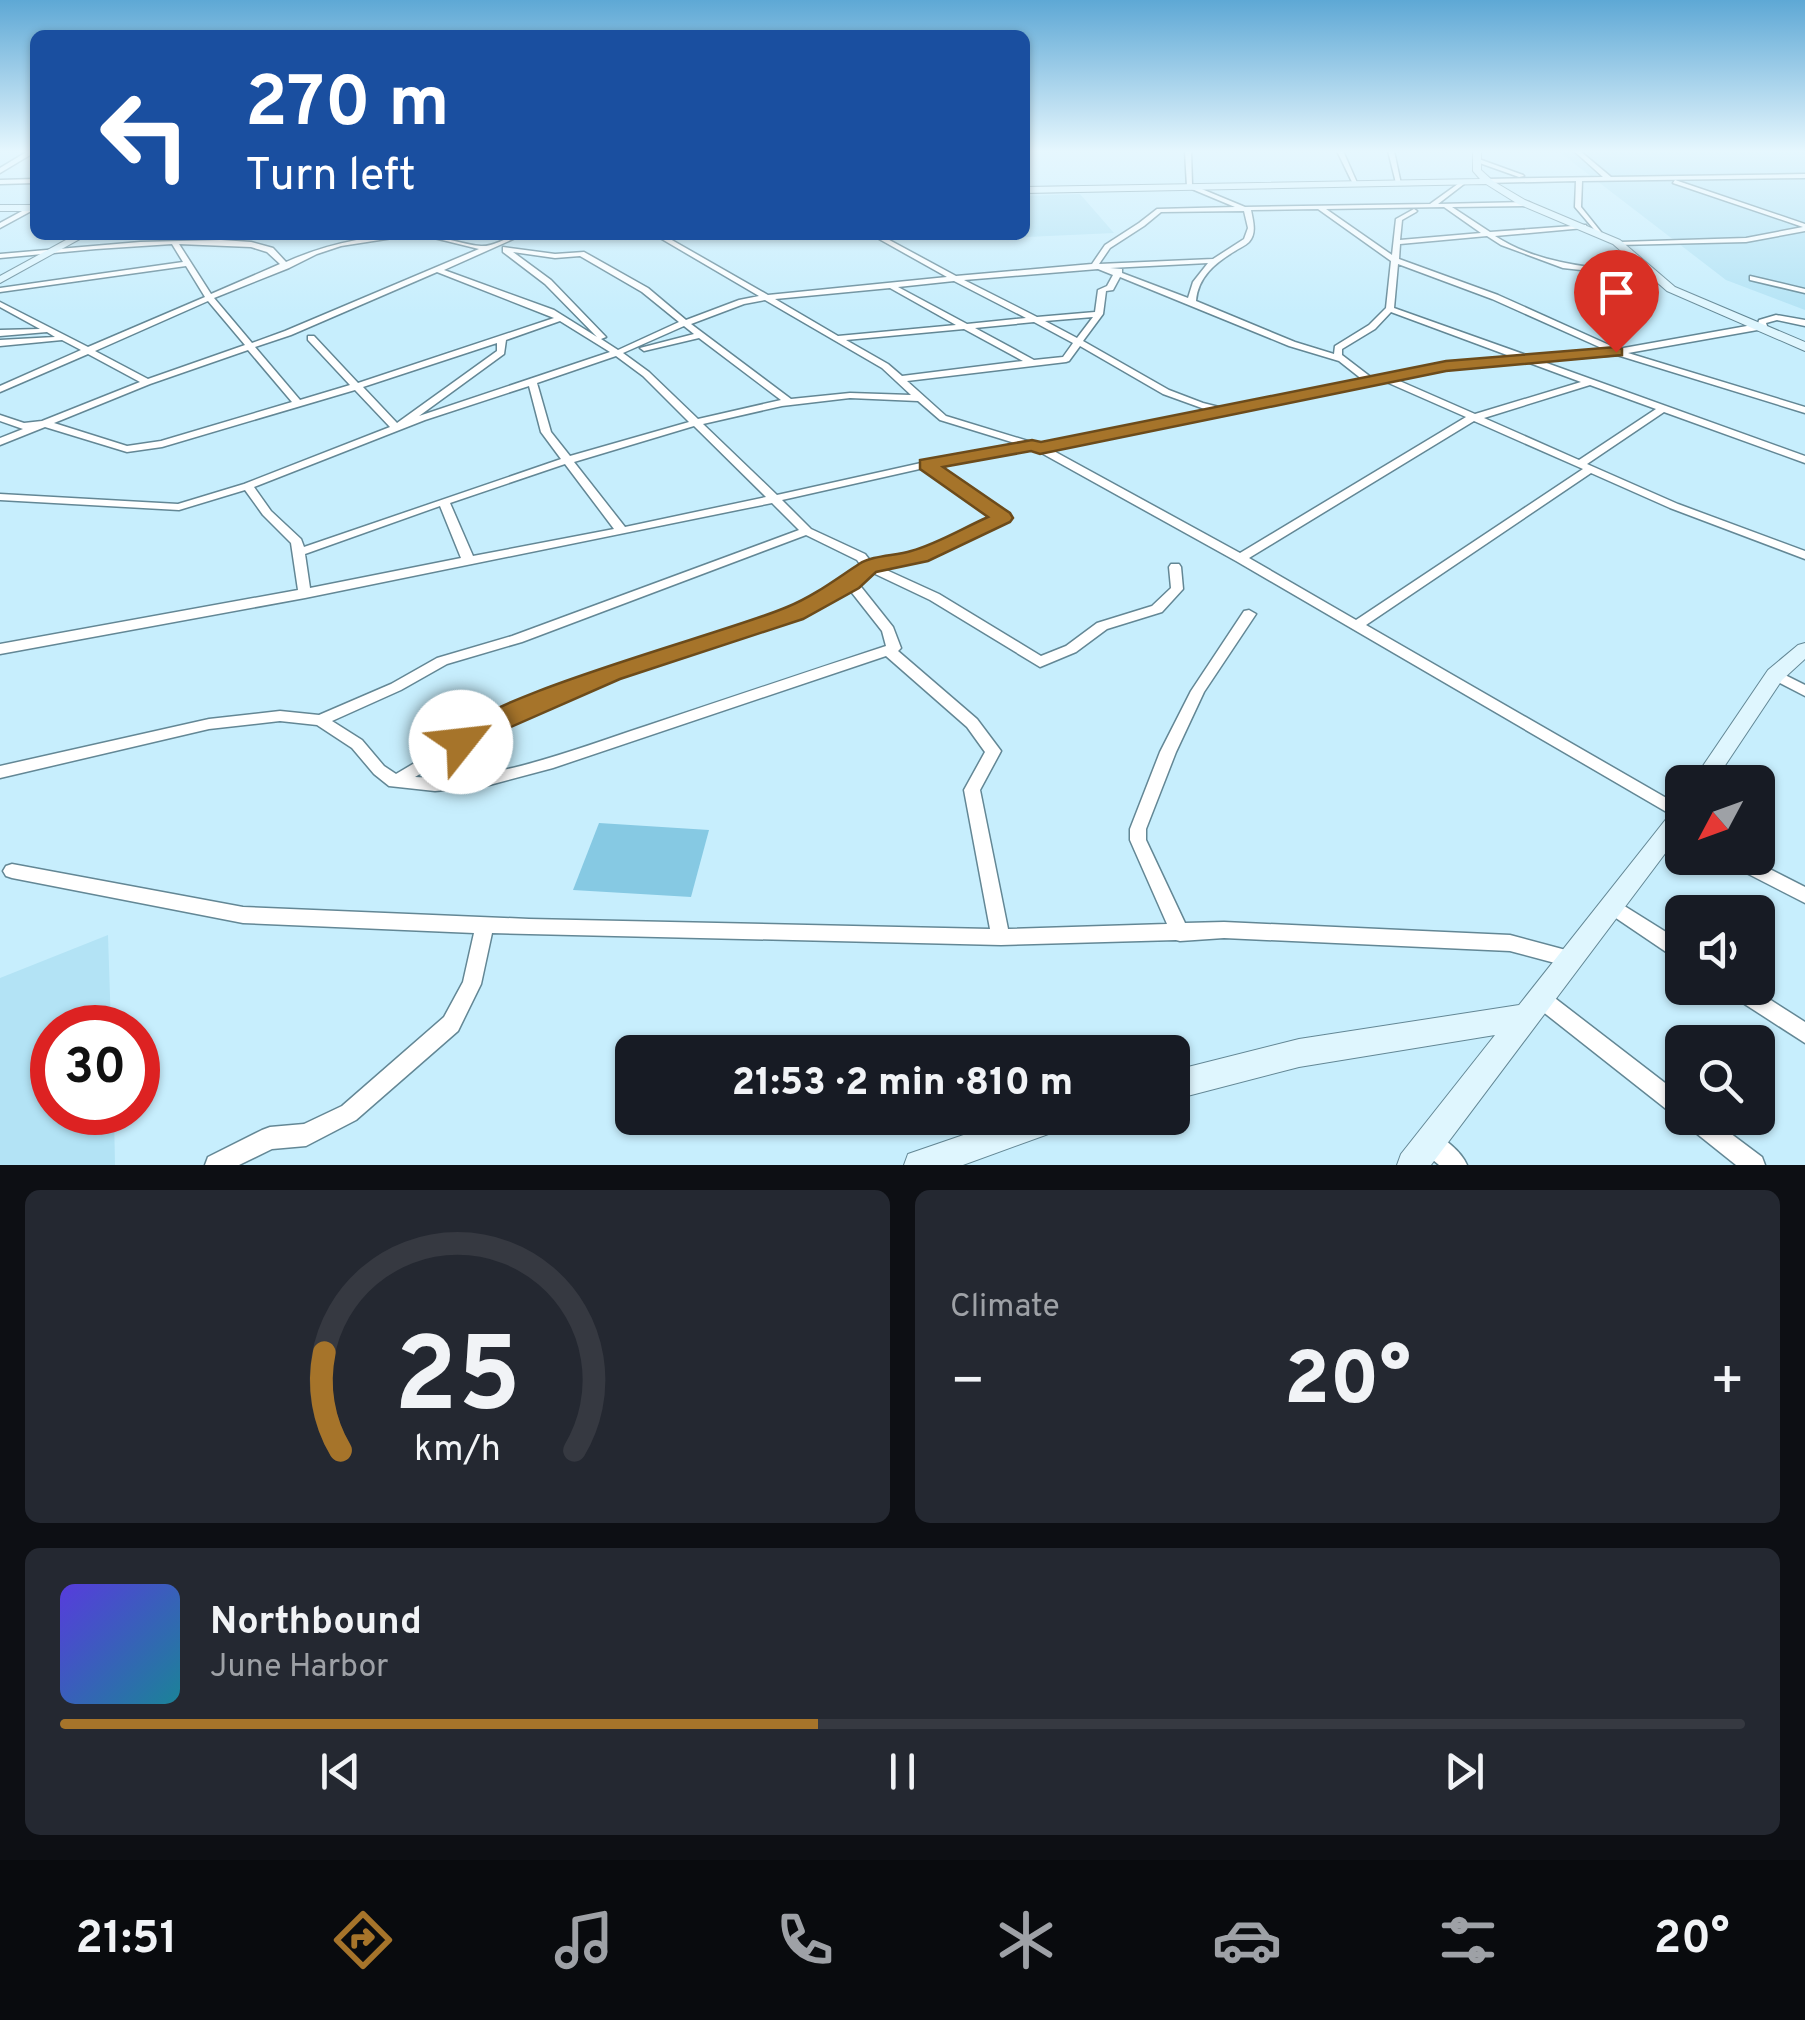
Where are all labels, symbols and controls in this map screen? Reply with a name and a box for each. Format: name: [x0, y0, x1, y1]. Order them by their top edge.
text: 270 m: [245, 62, 450, 151]
icon: left: [80, 70, 210, 200]
text: Turn left: [245, 149, 416, 206]
pin: [1574, 250, 1659, 353]
icon: arrive: [1589, 265, 1644, 320]
position arrow: [409, 690, 513, 794]
north arrow: [1665, 765, 1775, 875]
map controls: [1665, 765, 1775, 1135]
button: sound: [1665, 895, 1775, 1005]
speed limit sign: 30: [30, 1005, 160, 1135]
button: search: [1665, 1025, 1775, 1135]
text: 21:53 · 2 min · 810 m: [732, 1060, 1073, 1109]
text: Climate: [950, 1288, 1060, 1328]
text: 25: [394, 1316, 521, 1448]
text: 20°: [1284, 1336, 1411, 1431]
text: −: [950, 1349, 985, 1419]
text: +: [1710, 1349, 1745, 1419]
text: km/h: [414, 1428, 501, 1474]
text: Northbound: [210, 1599, 422, 1648]
text: June Harbor: [210, 1648, 389, 1688]
icon: previous: [313, 1744, 368, 1799]
icon: pause: [875, 1744, 930, 1799]
icon: next: [1437, 1744, 1492, 1799]
icon: directions: [328, 1905, 398, 1975]
icon: music: [549, 1905, 619, 1975]
icon: phone: [770, 1905, 840, 1975]
icon: climate: [991, 1905, 1061, 1975]
icon: car: [1212, 1905, 1282, 1975]
icon: filters: [1433, 1905, 1503, 1975]
text: 21:51: [75, 1912, 177, 1969]
text: 20°: [1654, 1912, 1729, 1969]

